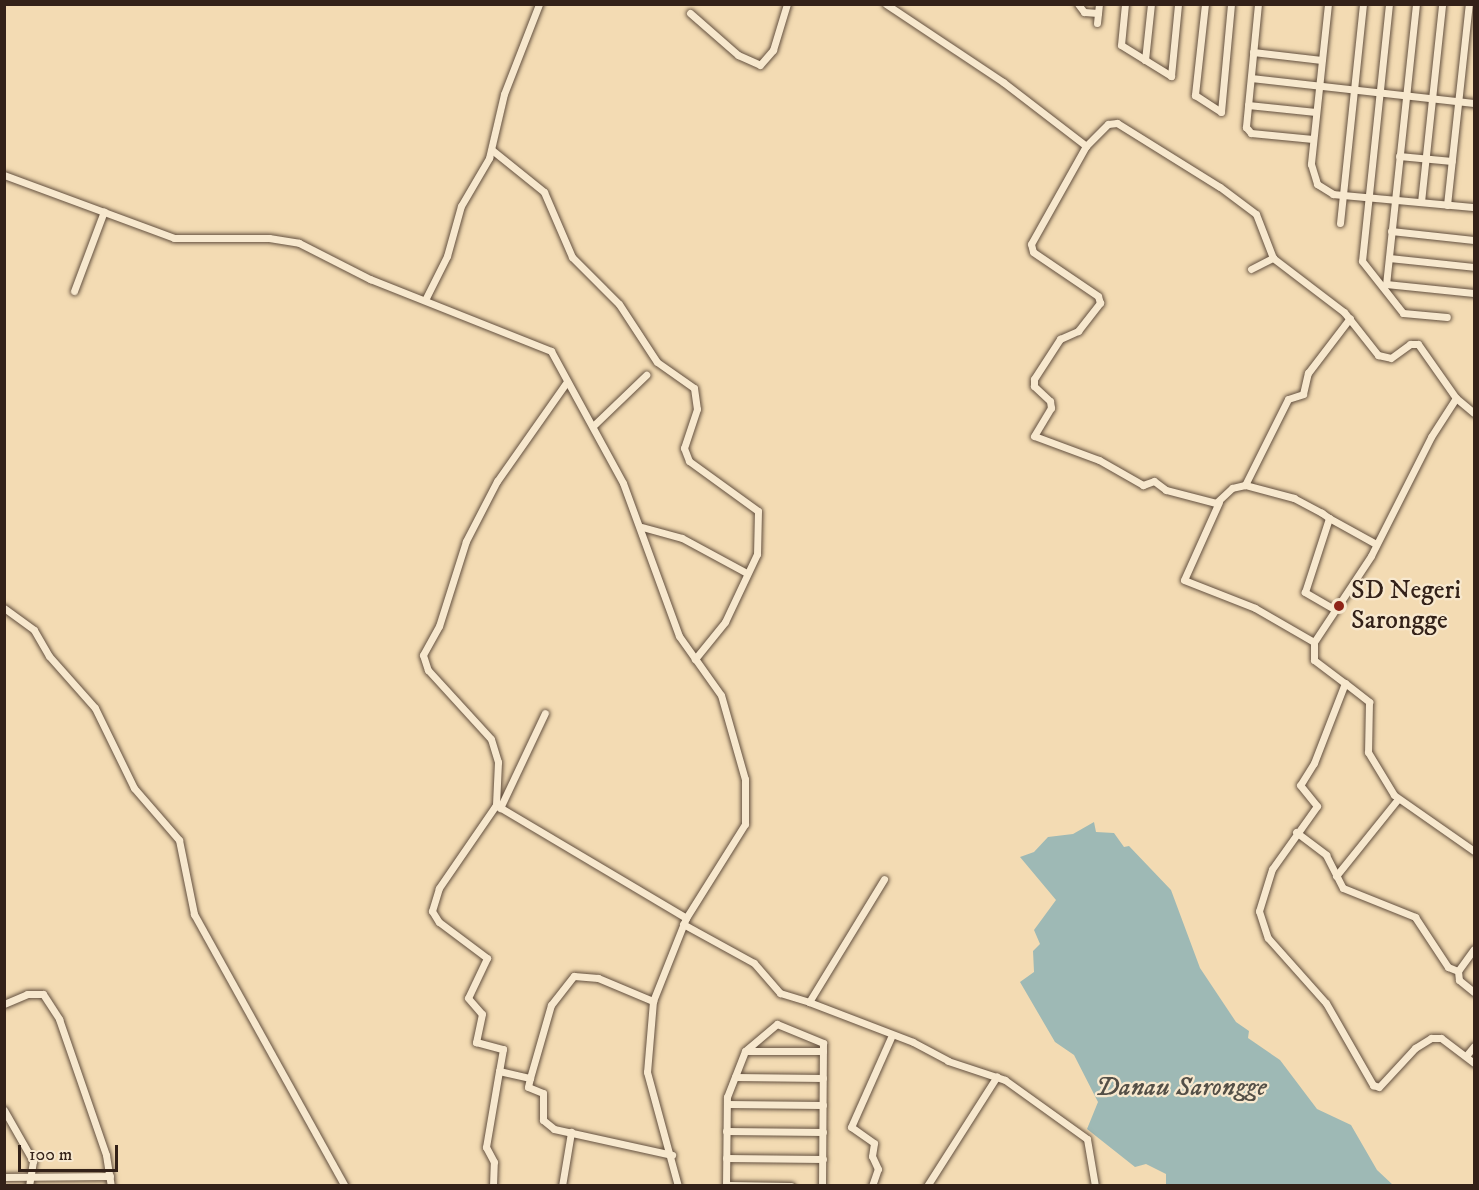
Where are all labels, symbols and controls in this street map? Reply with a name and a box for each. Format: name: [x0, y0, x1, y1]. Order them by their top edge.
place label: SD Negeri Sarongge: [1351, 575, 1461, 636]
marker: SD Negeri Sarongge: [1332, 599, 1346, 613]
water label: Danau Sarongge: [1095, 1072, 1267, 1104]
scale bar: [21, 1133, 122, 1171]
text: 100 m: [29, 1144, 72, 1166]

